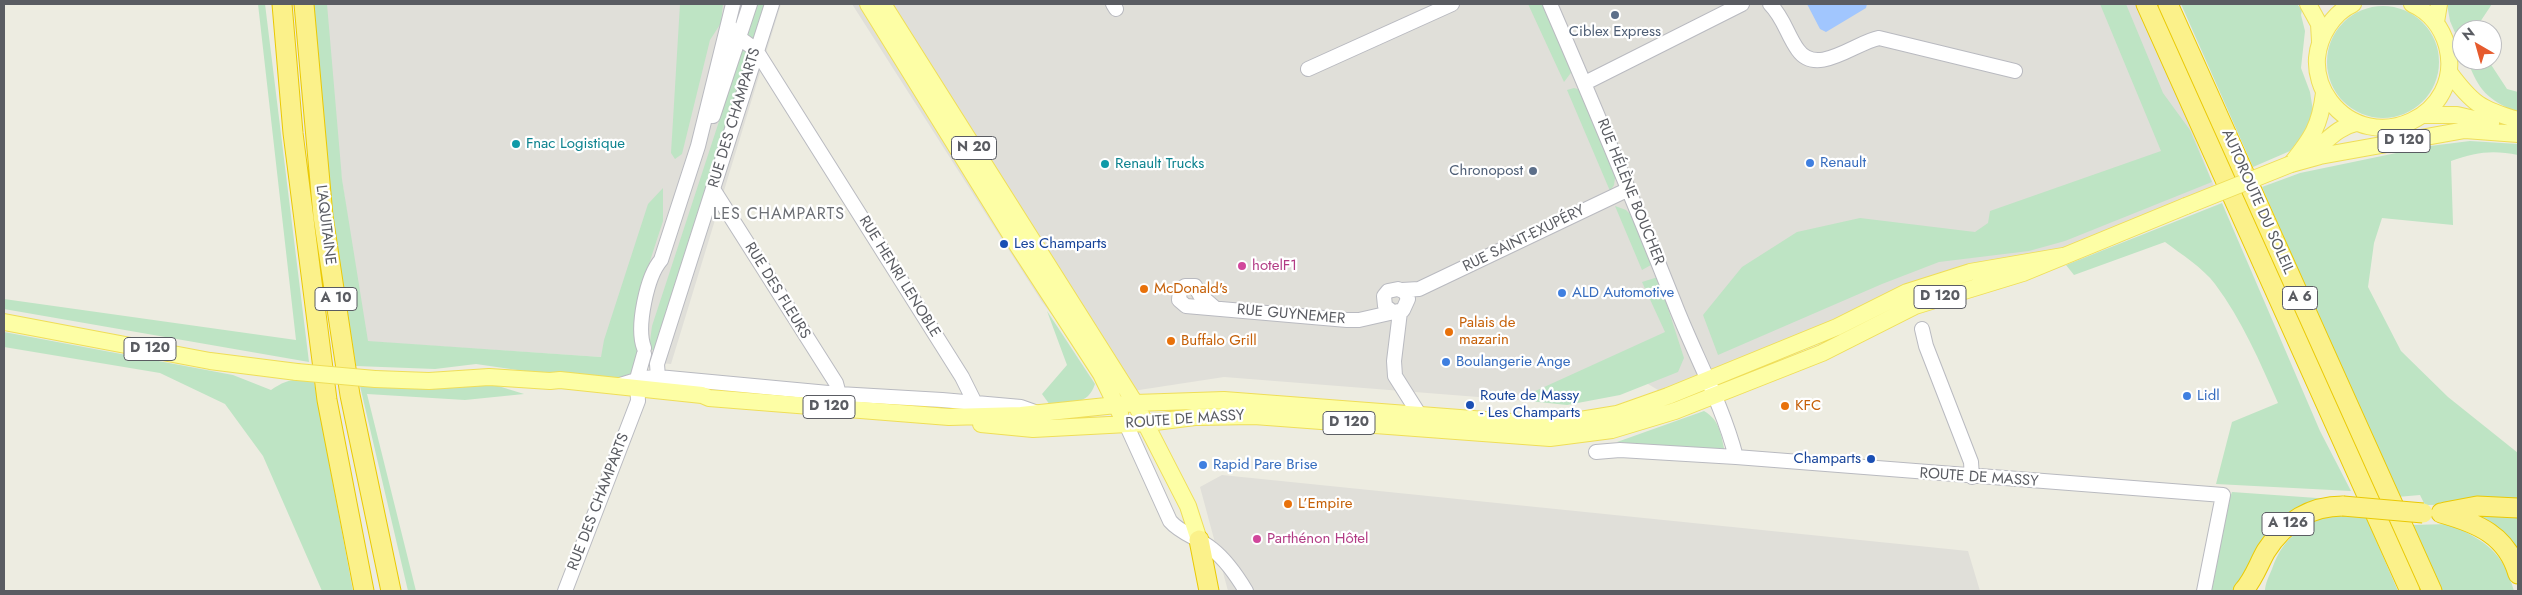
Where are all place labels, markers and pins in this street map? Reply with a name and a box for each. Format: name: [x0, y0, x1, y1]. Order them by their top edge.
marker: Ciblex Express: [1609, 9, 1621, 21]
place label: Ciblex Express: [1569, 23, 1661, 41]
place label: Fnac Logistique: [526, 135, 625, 153]
marker: Fnac Logistique: [510, 138, 522, 150]
place label: Renault: [1820, 154, 1866, 172]
place label: Renault Trucks: [1115, 155, 1204, 173]
marker: Renault: [1804, 157, 1816, 169]
marker: Renault Trucks: [1099, 158, 1111, 170]
place label: Chronopost: [1449, 162, 1523, 180]
marker: Chronopost: [1527, 165, 1539, 177]
place label: Les Champarts: [1014, 235, 1107, 253]
marker: Les Champarts: [998, 238, 1010, 250]
place label: hotelF1: [1252, 257, 1297, 275]
marker: hotelF1: [1236, 260, 1248, 272]
place label: McDonald's: [1154, 280, 1228, 298]
marker: McDonald's: [1138, 283, 1150, 295]
place label: ALD Automotive: [1572, 284, 1674, 302]
marker: ALD Automotive: [1556, 287, 1568, 299]
place label: Palais de mazarin: [1459, 314, 1515, 349]
marker: Palais de mazarin: [1443, 326, 1455, 338]
place label: Buffalo Grill: [1181, 332, 1257, 350]
marker: Buffalo Grill: [1165, 335, 1177, 347]
place label: Boulangerie Ange: [1456, 353, 1571, 371]
marker: Boulangerie Ange: [1440, 356, 1452, 368]
place label: Route de Massy - Les Champarts: [1480, 387, 1580, 422]
place label: Lidl: [2197, 387, 2220, 405]
marker: Lidl: [2181, 390, 2193, 402]
place label: KFC: [1795, 397, 1821, 415]
marker: Route de Massy - Les Champarts: [1464, 399, 1476, 411]
marker: KFC: [1779, 400, 1791, 412]
place label: Champarts: [1793, 450, 1861, 468]
marker: Champarts: [1865, 453, 1877, 465]
place label: Rapid Pare Brise: [1213, 456, 1317, 474]
marker: Rapid Pare Brise: [1197, 459, 1209, 471]
place label: L’Empire: [1298, 495, 1353, 513]
marker: L’Empire: [1282, 498, 1294, 510]
place label: Parthénon Hôtel: [1267, 530, 1368, 548]
marker: Parthénon Hôtel: [1251, 533, 1263, 545]

